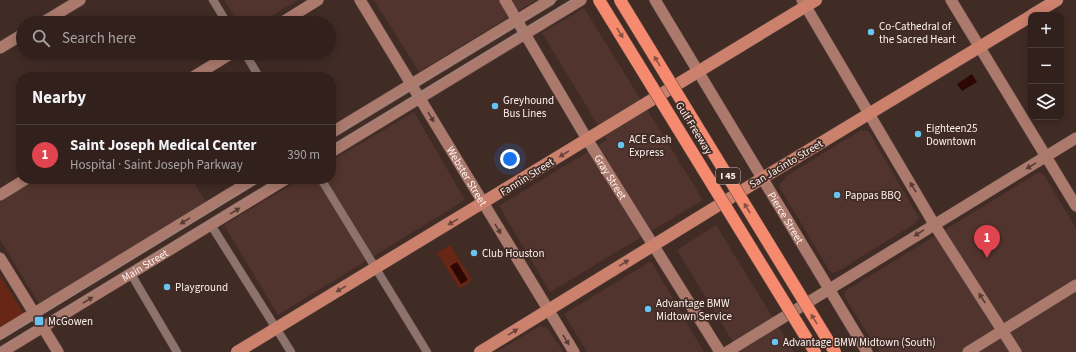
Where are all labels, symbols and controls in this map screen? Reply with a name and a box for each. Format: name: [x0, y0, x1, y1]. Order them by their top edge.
map controls: [1028, 12, 1064, 120]
button: +: [1028, 12, 1064, 48]
search box: [16, 16, 336, 60]
place label: Co-Cathedral of the Sacred Heart: [879, 19, 956, 47]
icon: search: [30, 27, 52, 49]
one-way arrow: [616, 27, 623, 39]
marker: Co-Cathedral of the Sacred Heart: [866, 27, 876, 37]
text: Search here: [62, 28, 136, 49]
button: −: [1028, 48, 1064, 84]
one-way arrow: [654, 55, 661, 67]
button: layers: [1028, 84, 1064, 120]
text: Nearby: [32, 86, 86, 110]
place label: Greyhound Bus Lines: [503, 93, 554, 121]
street label: Gulf Freeway: [672, 99, 716, 157]
marker: Greyhound Bus Lines: [490, 101, 500, 111]
one-way arrow: [428, 111, 435, 123]
place label: Eighteen25 Downtown: [926, 121, 977, 149]
marker: Eighteen25 Downtown: [913, 129, 923, 139]
place label: ACE Cash Express: [629, 132, 672, 160]
text: Saint Joseph Medical Center: [70, 135, 256, 156]
street label: San Jacinto Street: [746, 136, 826, 192]
marker: ACE Cash Express: [616, 140, 626, 150]
street label: Webster Street: [443, 143, 491, 209]
text: 1: [42, 146, 48, 164]
text: 390 m: [287, 146, 320, 164]
your location: [500, 149, 520, 169]
one-way arrow: [559, 150, 569, 158]
street label: Gray Street: [591, 151, 631, 203]
street label: Fannin Street: [497, 154, 557, 200]
text: Hospital · Saint Joseph Parkway: [70, 156, 243, 174]
one-way arrow: [1025, 162, 1037, 169]
road number: I 45: [716, 168, 740, 184]
one-way arrow: [909, 181, 916, 193]
place label: Pappas BBQ: [845, 188, 901, 203]
street label: Pierce Street: [765, 189, 808, 247]
marker: Pappas BBQ: [832, 190, 842, 200]
one-way arrow: [743, 203, 751, 213]
one-way arrow: [229, 207, 241, 214]
one-way arrow: [179, 218, 191, 225]
one-way arrow: [447, 218, 459, 225]
one-way arrow: [495, 223, 502, 235]
pin: 1: [974, 225, 1000, 258]
one-way arrow: [914, 229, 925, 237]
street label: Main Street: [118, 245, 171, 285]
place label: Club Houston: [482, 246, 544, 261]
marker: Club Houston: [469, 248, 479, 258]
one-way arrow: [618, 260, 630, 267]
place label: Playground: [175, 280, 228, 295]
marker: Playground: [162, 282, 172, 292]
one-way arrow: [336, 285, 346, 293]
one-way arrow: [978, 292, 985, 304]
one-way arrow: [83, 296, 93, 304]
place label: Advantage BMW Midtown Service: [656, 296, 732, 324]
marker: Advantage BMW Midtown Service: [643, 304, 653, 314]
one-way arrow: [811, 313, 818, 325]
place label: McGowen: [48, 314, 93, 329]
marker: McGowen: [33, 315, 45, 327]
one-way arrow: [507, 328, 519, 335]
one-way arrow: [562, 335, 570, 345]
place label: Advantage BMW Midtown (South): [783, 335, 936, 350]
marker: Advantage BMW Midtown (South): [770, 337, 780, 347]

